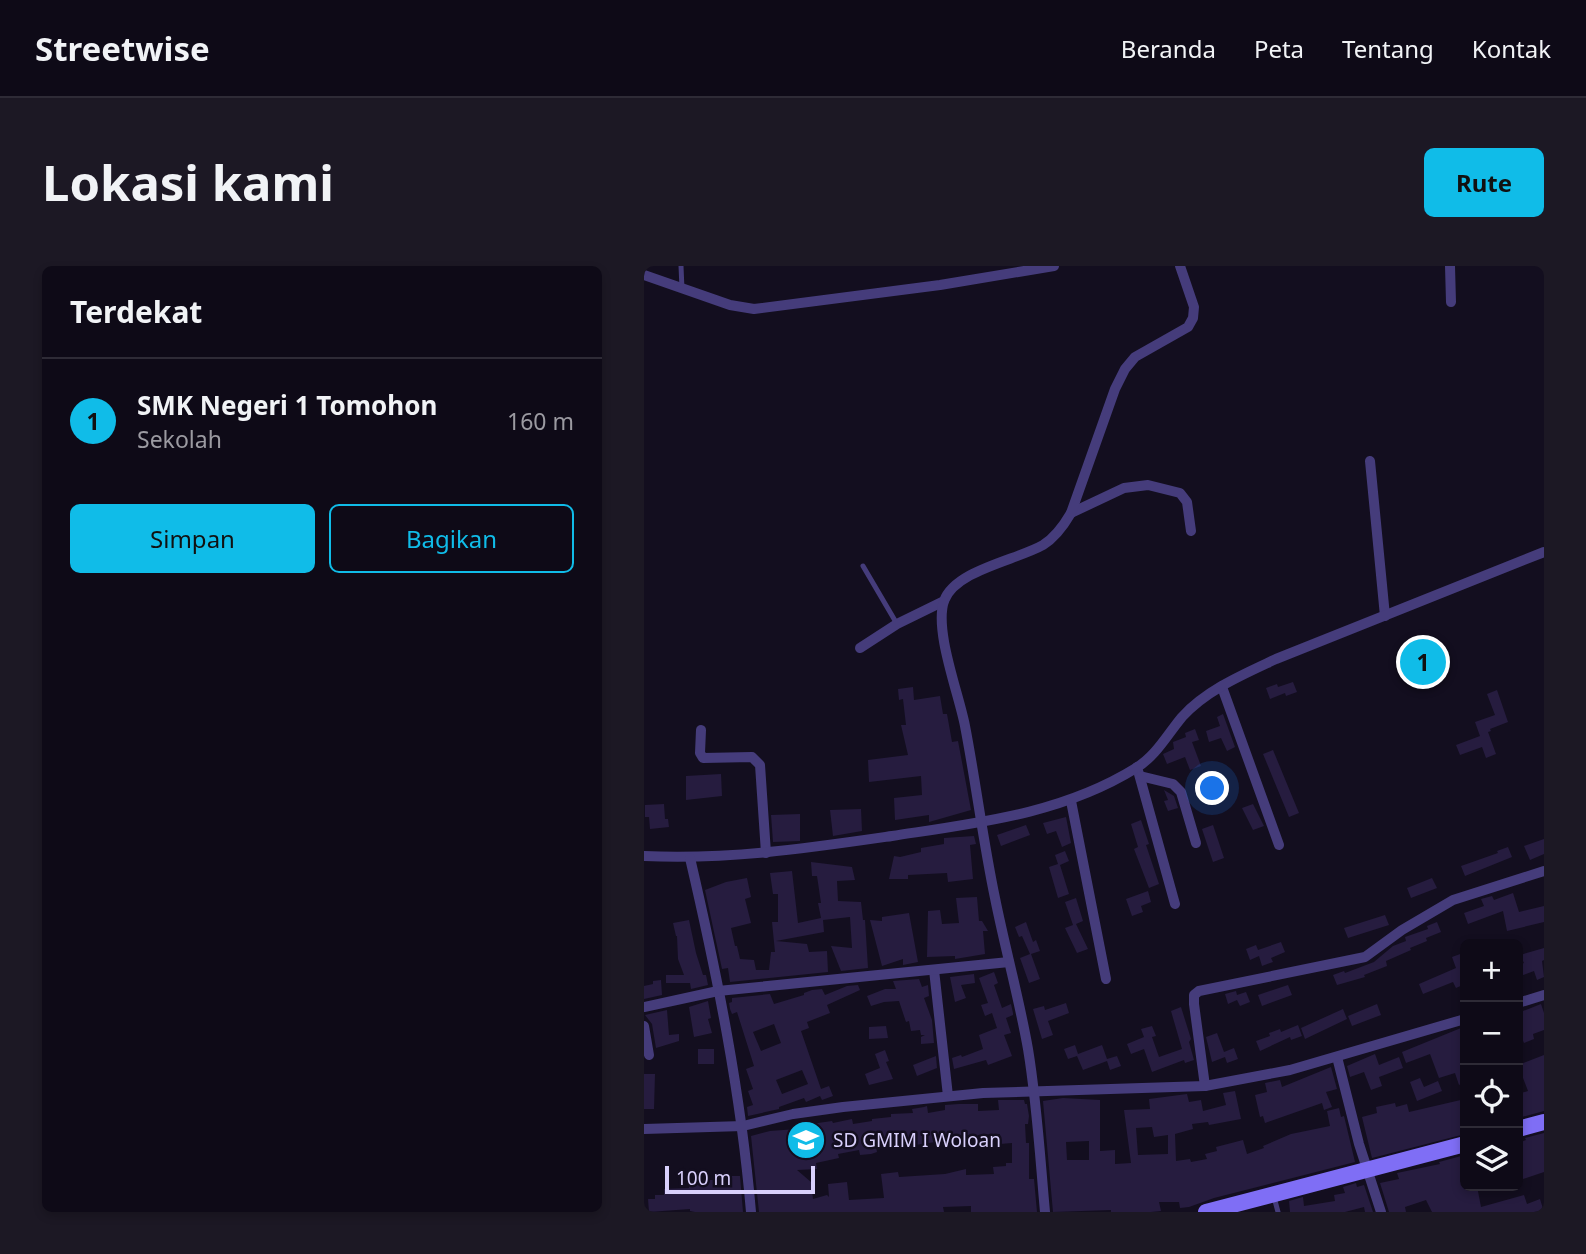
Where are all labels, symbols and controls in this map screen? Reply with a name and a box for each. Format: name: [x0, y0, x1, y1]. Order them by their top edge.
text: Streetwise: [35, 26, 210, 71]
text: Beranda: [1121, 32, 1216, 65]
text: Peta: [1254, 32, 1304, 65]
text: Tentang: [1342, 32, 1434, 65]
text: Kontak: [1472, 32, 1551, 65]
button: Rute: [1424, 148, 1544, 217]
text: Lokasi kami: [42, 149, 334, 215]
text: Terdekat: [70, 291, 202, 332]
text: SMK Negeri 1 Tomohon: [137, 387, 437, 423]
text: 1: [86, 405, 100, 437]
text: 160 m: [507, 405, 574, 437]
text: Sekolah: [137, 423, 222, 455]
button: Simpan: [70, 504, 315, 573]
button: Bagikan: [329, 504, 574, 573]
pin: 1: [1400, 636, 1446, 688]
your location: [1195, 771, 1229, 805]
map controls: [1460, 939, 1523, 1191]
button: +: [1460, 939, 1523, 1002]
button: −: [1460, 1002, 1523, 1065]
button: locate: [1460, 1065, 1523, 1128]
school or university icon: SD GMIM I Woloan: [785, 1119, 827, 1161]
place label: SD GMIM I Woloan: [833, 1127, 1001, 1153]
button: layers: [1460, 1128, 1523, 1191]
scale bar: [665, 1163, 816, 1195]
text: 100 m: [676, 1165, 731, 1191]

